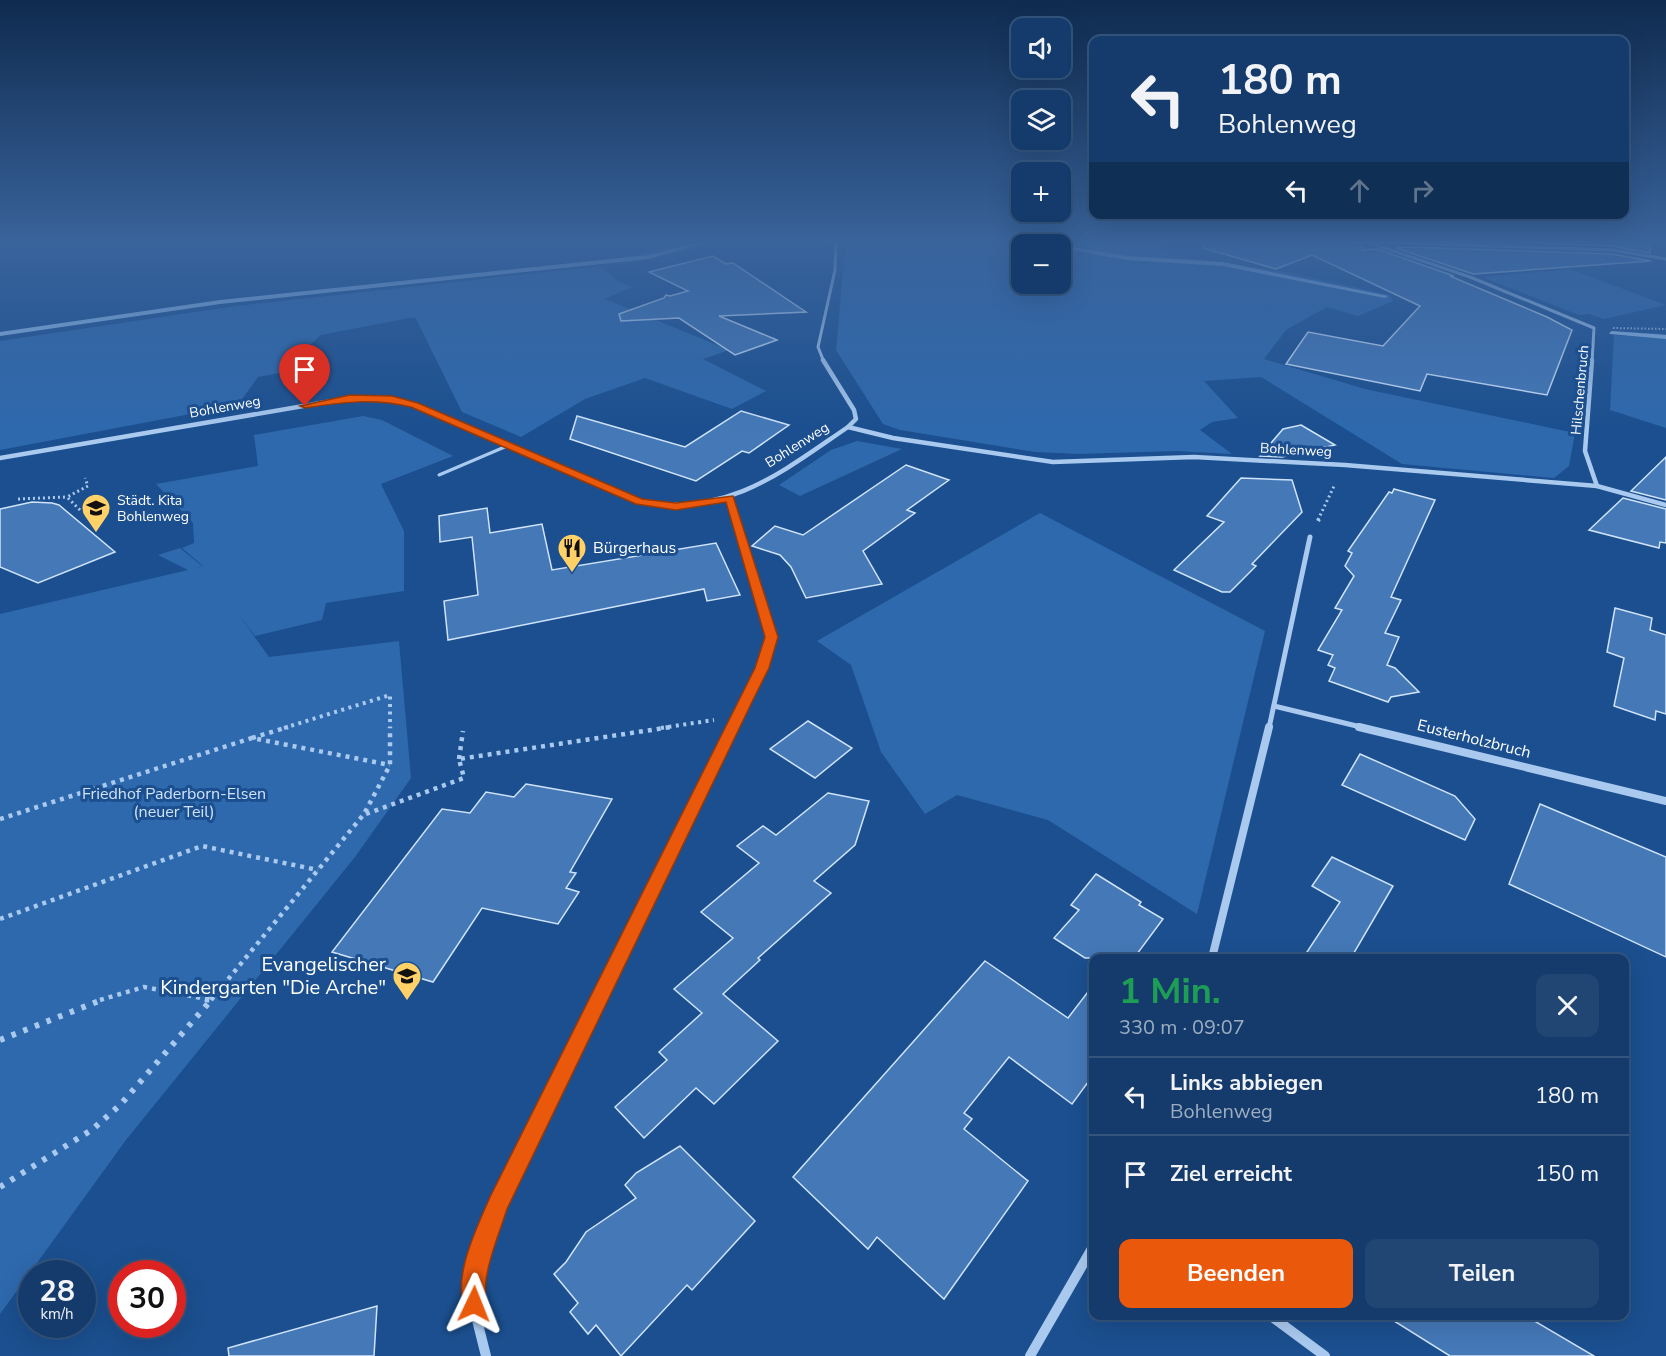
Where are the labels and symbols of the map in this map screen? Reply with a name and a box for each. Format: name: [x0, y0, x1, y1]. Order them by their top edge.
pin: [279, 344, 330, 406]
street label: Hilschenbruch: [1567, 344, 1593, 436]
street label: Bohlenweg: [188, 391, 262, 423]
street label: Bohlenweg: [761, 418, 833, 472]
street label: Bohlenweg: [1260, 439, 1332, 461]
place label: Städt. Kita Bohlenweg: [117, 491, 189, 526]
school or university icon: Städt. Kita Bohlenweg: [80, 492, 112, 534]
restaurant icon: Bürgerhaus: [556, 532, 588, 574]
place label: Bürgerhaus: [593, 537, 676, 559]
street label: Eusterholzbruch: [1415, 714, 1533, 764]
park label: Friedhof Paderborn-Elsen (neuer Teil): [82, 783, 266, 823]
place label: Evangelischer Kindergarten "Die Arche": [160, 951, 386, 1001]
school or university icon: Evangelischer Kindergarten "Die Arche": [391, 960, 423, 1002]
speed limit sign: 30: [108, 1260, 186, 1338]
position arrow: [442, 1272, 506, 1336]

